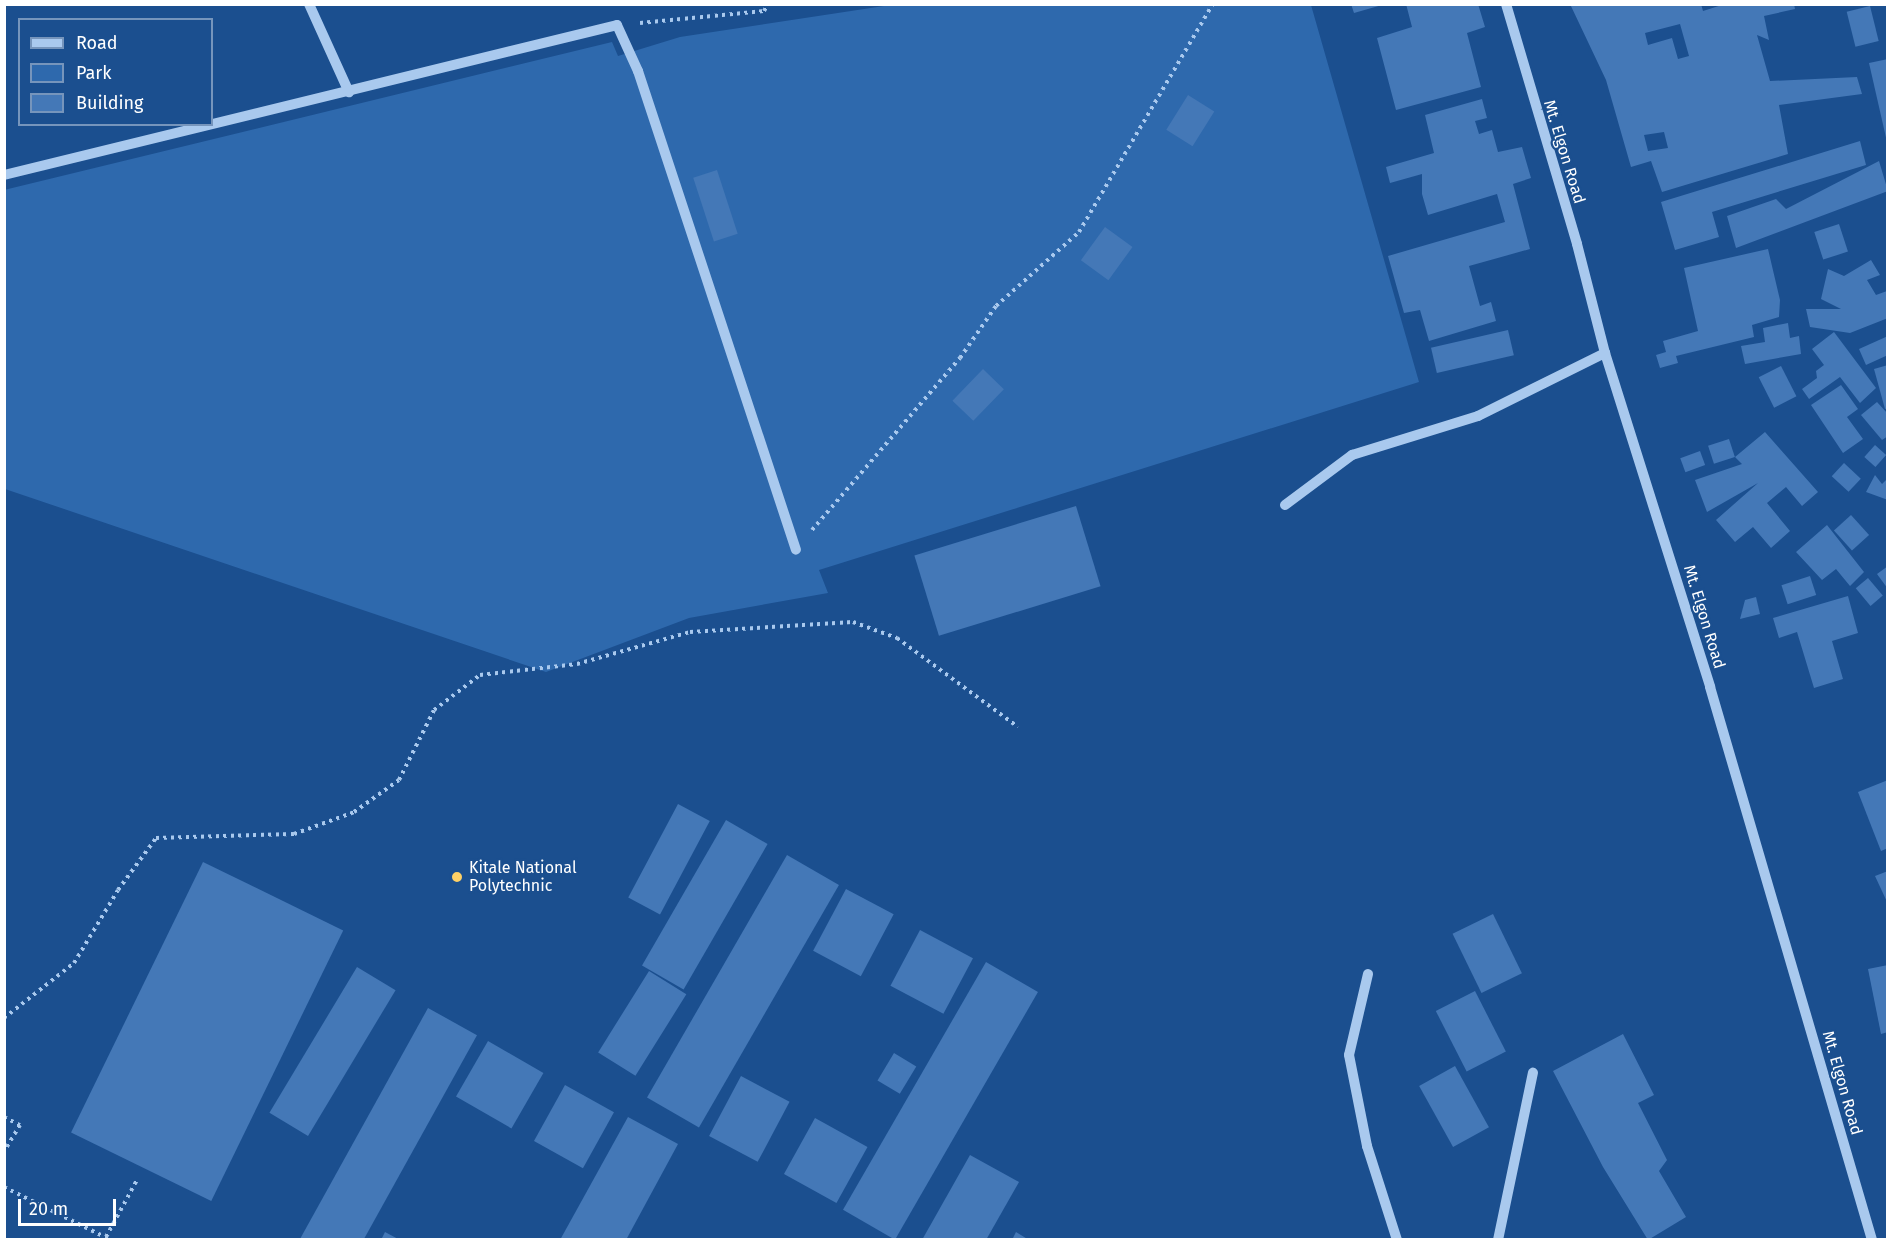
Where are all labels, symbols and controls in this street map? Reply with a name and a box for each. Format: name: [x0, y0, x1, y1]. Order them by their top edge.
legend: [18, 18, 213, 126]
text: Road: [76, 32, 118, 54]
text: Park: [76, 62, 111, 84]
text: Building: [76, 92, 143, 114]
street label: Mt. Elgon Road: [1539, 98, 1589, 206]
street label: Mt. Elgon Road: [1679, 563, 1729, 671]
place label: Kitale National Polytechnic: [469, 858, 577, 896]
marker: Kitale National Polytechnic: [450, 870, 464, 884]
street label: Mt. Elgon Road: [1818, 1029, 1866, 1137]
scale bar: [21, 1187, 118, 1225]
text: 20 m: [29, 1198, 68, 1220]

